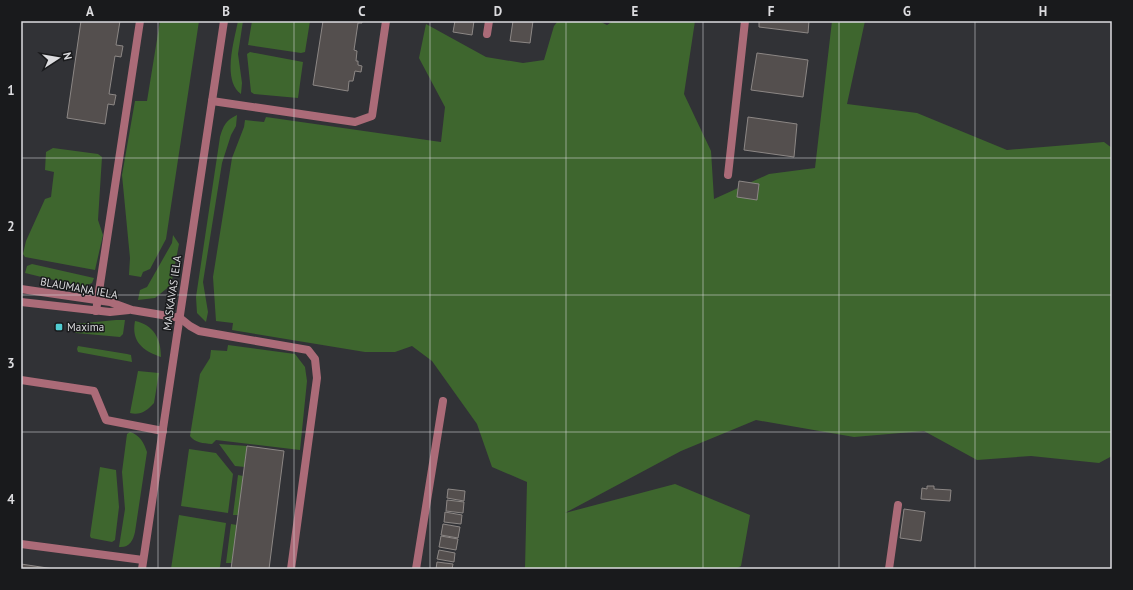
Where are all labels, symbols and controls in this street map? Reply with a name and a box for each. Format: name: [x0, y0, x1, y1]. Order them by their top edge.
text: A: [86, 3, 94, 20]
text: B: [222, 3, 230, 20]
text: C: [358, 3, 366, 20]
text: D: [494, 3, 502, 20]
text: E: [632, 3, 639, 20]
text: F: [768, 3, 775, 20]
text: G: [903, 3, 911, 20]
text: H: [1039, 3, 1047, 20]
north arrow: [38, 38, 78, 78]
text: N: [60, 51, 75, 61]
text: 1: [7, 82, 15, 99]
text: 2: [7, 218, 15, 235]
street label: MASKAVAS IELA: [160, 254, 184, 331]
street label: BLAUMAŅA IELA: [39, 274, 119, 303]
place label: Maxima: [67, 320, 104, 334]
marker: Maxima: [54, 322, 64, 332]
text: 3: [7, 355, 15, 372]
text: 4: [7, 491, 15, 508]

